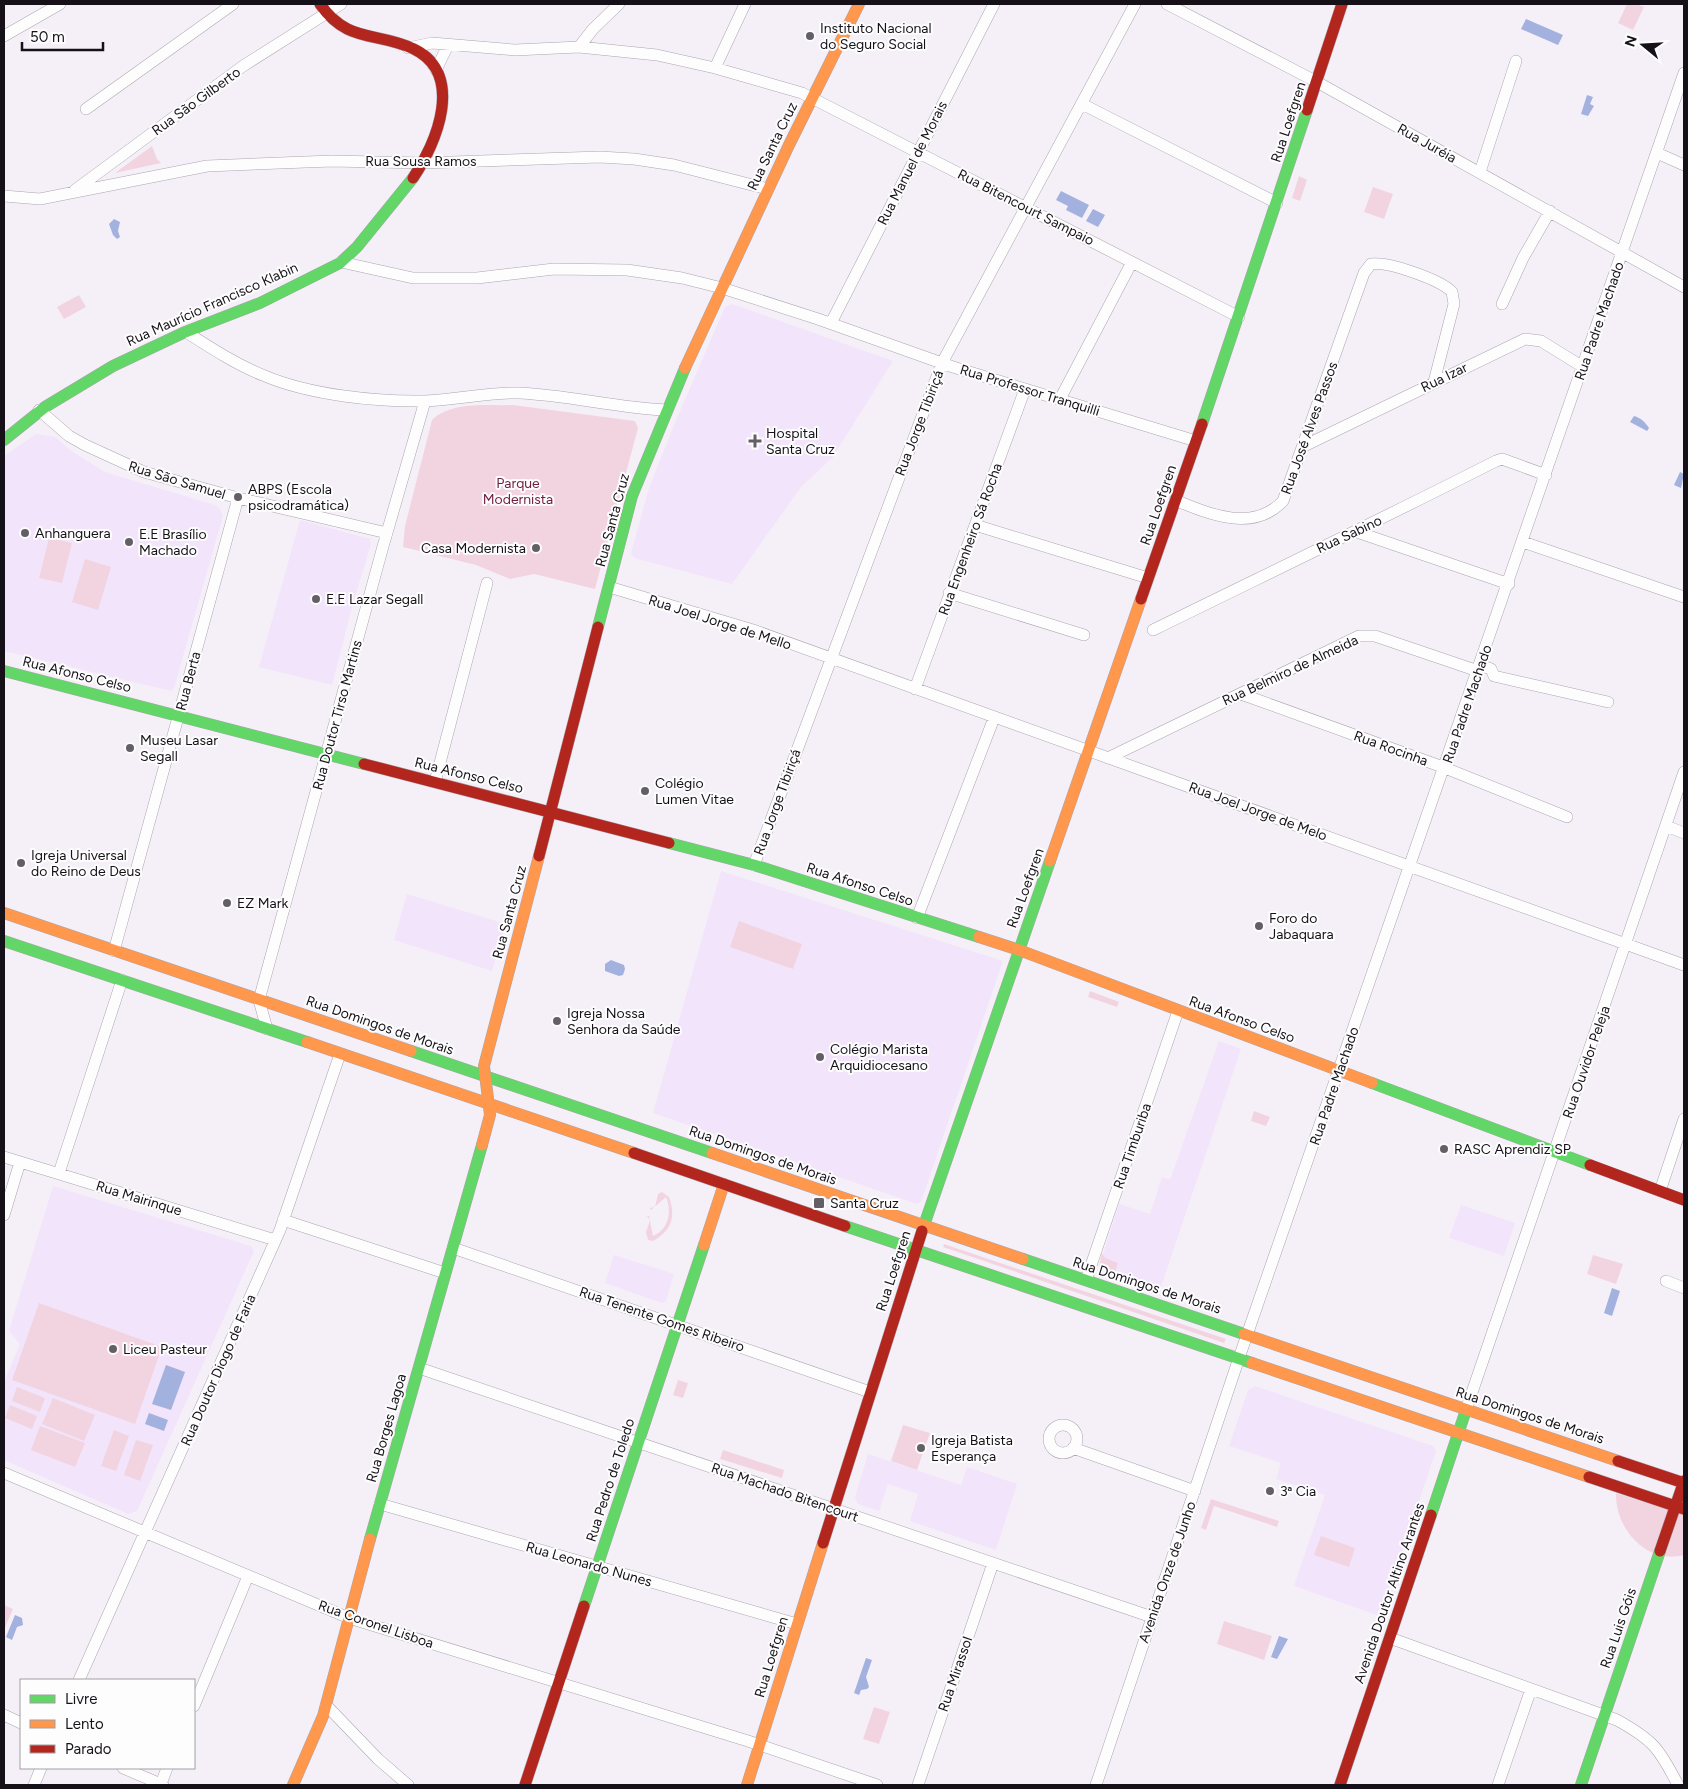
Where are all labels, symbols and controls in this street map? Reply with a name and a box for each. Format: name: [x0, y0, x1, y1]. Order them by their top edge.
scale bar: [22, 20, 104, 52]
place label: Instituto Nacional do Seguro Social: [820, 20, 932, 53]
north arrow: [1618, 20, 1668, 70]
text: 50 m: [30, 28, 65, 46]
marker: Instituto Nacional do Seguro Social: [804, 30, 816, 42]
text: N: [1621, 33, 1641, 49]
street label: Rua São Gilberto: [149, 64, 244, 139]
street label: Rua Loefgren: [1267, 80, 1310, 165]
street label: Rua Manuel de Morais: [874, 98, 951, 228]
street label: Rua Santa Cruz: [744, 99, 801, 193]
street label: Rua Juréia: [1394, 120, 1459, 167]
street label: Rua Sousa Ramos: [365, 153, 477, 170]
street label: Rua Bitencourt Sampaio: [955, 166, 1097, 249]
street label: Rua Maurício Francisco Klabin: [124, 259, 301, 350]
street label: Rua Padre Machado: [1571, 260, 1628, 383]
street label: Rua José Alves Passos: [1277, 359, 1341, 497]
street label: Rua Izar: [1418, 359, 1471, 396]
street label: Rua Professor Tranquilli: [958, 361, 1102, 420]
street label: Rua Jorge Tibiriçá: [892, 368, 947, 478]
place label: Hospital Santa Cruz: [766, 425, 835, 458]
marker: Hospital Santa Cruz: [748, 434, 762, 448]
street label: Rua São Samuel: [126, 458, 227, 503]
street label: Rua Engenheiro Sá Rocha: [935, 461, 1006, 618]
street label: Rua Loefgren: [1137, 463, 1180, 548]
street label: Rua Santa Cruz: [592, 471, 633, 569]
park label: Parque Modernista: [483, 475, 553, 508]
place label: ABPS (Escola psicodramática): [248, 481, 349, 514]
marker: ABPS (Escola psicodramática): [232, 491, 244, 503]
street label: Rua Sabino: [1314, 512, 1385, 557]
place label: Anhanguera: [35, 525, 111, 542]
place label: E.E Brasílio Machado: [139, 526, 207, 559]
marker: Anhanguera: [19, 527, 31, 539]
marker: E.E Brasílio Machado: [123, 536, 135, 548]
place label: Casa Modernista: [421, 540, 526, 557]
marker: Casa Modernista: [530, 542, 542, 554]
place label: E.E Lazar Segall: [326, 591, 423, 608]
street label: Rua Joel Jorge de Mello: [646, 591, 793, 654]
marker: E.E Lazar Segall: [310, 593, 322, 605]
street label: Rua Belmiro de Almeida: [1220, 631, 1361, 709]
street label: Rua Doutor Tirso Martins: [309, 638, 366, 792]
street label: Rua Padre Machado: [1439, 643, 1496, 766]
street label: Rua Berta: [172, 650, 205, 713]
street label: Rua Afonso Celso: [21, 653, 133, 696]
street label: Rua Rocinha: [1351, 727, 1430, 770]
place label: Museu Lasar Segall: [140, 732, 218, 765]
marker: Museu Lasar Segall: [124, 742, 136, 754]
street label: Rua Jorge Tibiriçá: [750, 747, 805, 858]
street label: Rua Afonso Celso: [413, 754, 525, 797]
place label: Colégio Lumen Vitae: [655, 775, 734, 808]
street label: Rua Joel Jorge de Melo: [1186, 779, 1329, 844]
marker: Colégio Lumen Vitae: [639, 785, 651, 797]
street label: Rua Loefgren: [1003, 846, 1048, 930]
place label: Igreja Universal do Reino de Deus: [31, 847, 141, 880]
marker: Igreja Universal do Reino de Deus: [15, 857, 27, 869]
street label: Rua Afonso Celso: [804, 859, 915, 910]
street label: Rua Santa Cruz: [489, 863, 530, 961]
place label: EZ Mark: [237, 895, 288, 912]
marker: EZ Mark: [221, 897, 233, 909]
place label: Foro do Jabaquara: [1269, 910, 1334, 943]
marker: Foro do Jabaquara: [1253, 920, 1265, 932]
street label: Rua Domingos de Morais: [304, 992, 456, 1059]
street label: Rua Afonso Celso: [1187, 992, 1297, 1046]
street label: Rua Ouvidor Peleja: [1559, 1004, 1614, 1121]
place label: Igreja Nossa Senhora da Saúde: [567, 1005, 681, 1038]
marker: Igreja Nossa Senhora da Saúde: [551, 1015, 563, 1027]
street label: Rua Padre Machado: [1306, 1025, 1363, 1148]
place label: Colégio Marista Arquidiocesano: [830, 1041, 928, 1074]
marker: Colégio Marista Arquidiocesano: [814, 1051, 826, 1063]
street label: Rua Timburiba: [1110, 1101, 1155, 1191]
street label: Rua Domingos de Morais: [687, 1122, 839, 1189]
place label: RASC Aprendiz SP: [1454, 1141, 1571, 1158]
marker: RASC Aprendiz SP: [1438, 1143, 1450, 1155]
street label: Rua Mairinque: [94, 1177, 184, 1220]
place label: Santa Cruz: [830, 1195, 899, 1212]
marker: Santa Cruz: [812, 1196, 826, 1210]
street label: Rua Loefgren: [872, 1229, 915, 1314]
street label: Rua Domingos de Morais: [1070, 1253, 1223, 1318]
street label: Rua Tenente Gomes Ribeiro: [577, 1283, 747, 1356]
street label: Rua Doutor Diogo de Faria: [177, 1292, 260, 1449]
place label: Liceu Pasteur: [123, 1341, 207, 1358]
marker: Liceu Pasteur: [107, 1343, 119, 1355]
street label: Rua Borges Lagoa: [363, 1372, 410, 1484]
street label: Rua Domingos de Morais: [1453, 1383, 1606, 1448]
street label: Rua Pedro de Toledo: [583, 1416, 638, 1544]
place label: Igreja Batista Esperança: [931, 1432, 1013, 1465]
marker: Igreja Batista Esperança: [915, 1442, 927, 1454]
street label: Rua Machado Bitencourt: [709, 1459, 861, 1526]
place label: 3ª Cia: [1280, 1483, 1316, 1500]
marker: 3ª Cia: [1264, 1485, 1276, 1497]
street label: Avenida Onze de Junho: [1135, 1499, 1200, 1645]
street label: Avenida Doutor Altino Arantes: [1350, 1500, 1428, 1686]
street label: Rua Leonardo Nunes: [524, 1538, 654, 1591]
street label: Rua Luis Góis: [1597, 1586, 1640, 1671]
street label: Rua Coronel Lisboa: [316, 1597, 436, 1652]
street label: Rua Loefgren: [751, 1614, 792, 1700]
street label: Rua Mirassol: [935, 1634, 976, 1714]
legend: [20, 1679, 195, 1769]
text: Livre: [65, 1690, 97, 1708]
text: Lento: [65, 1715, 104, 1733]
text: Parado: [65, 1740, 112, 1758]

